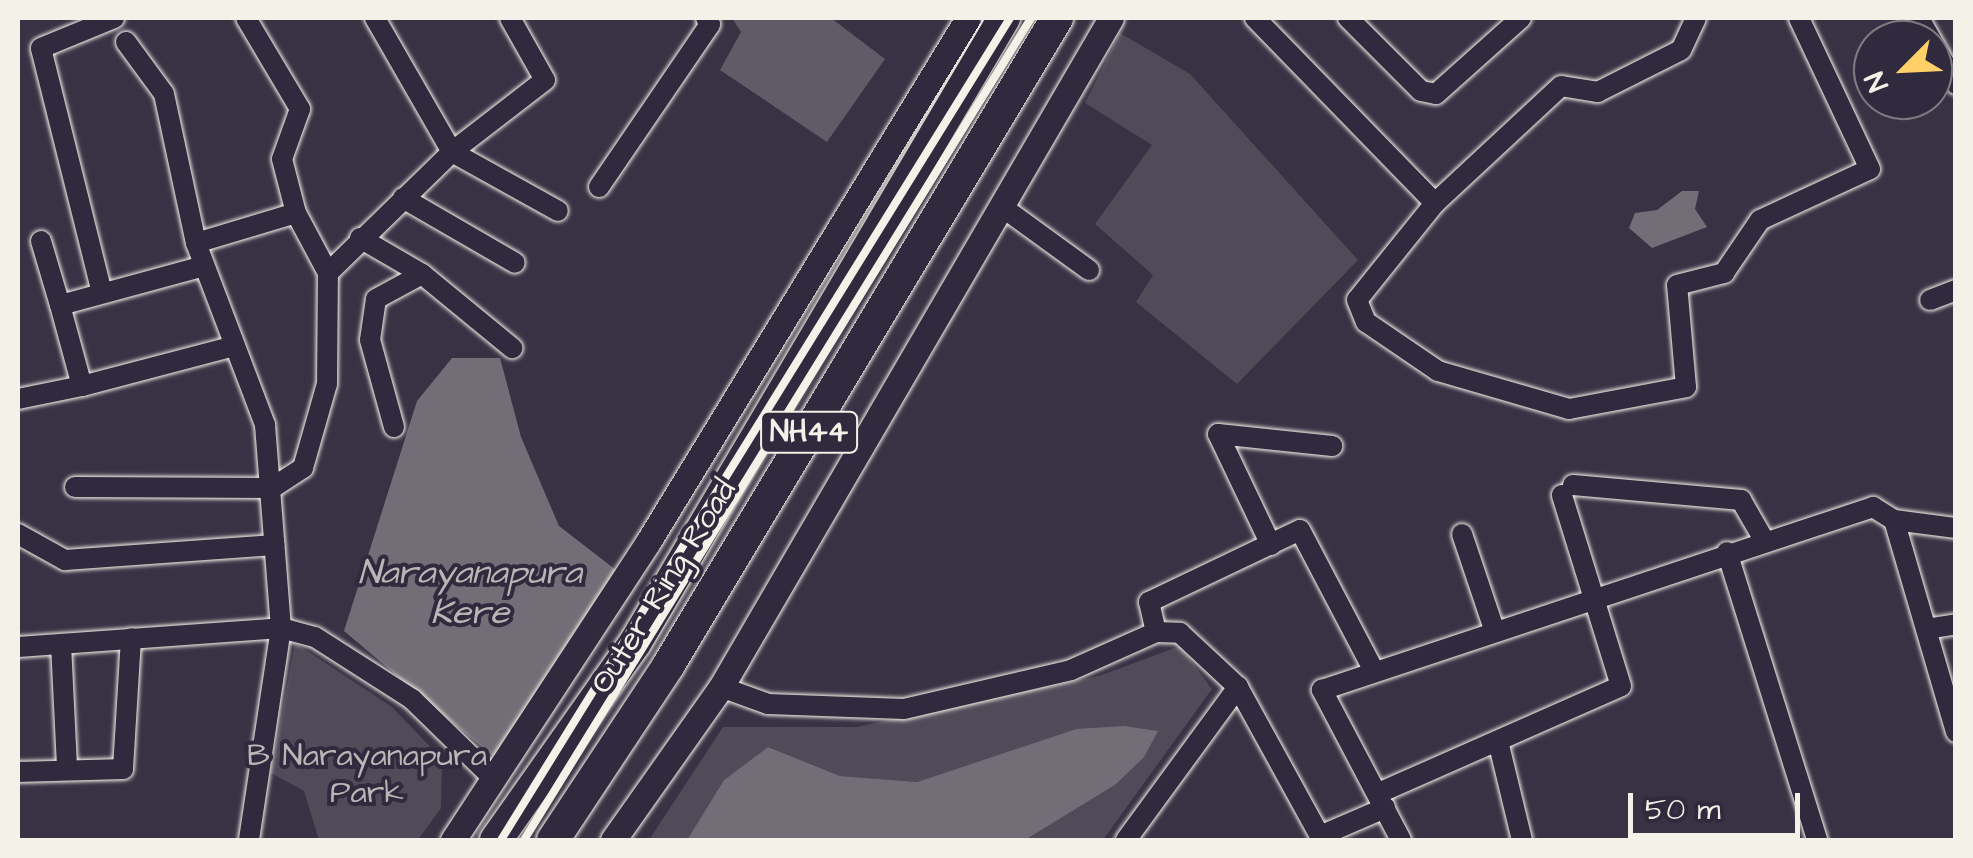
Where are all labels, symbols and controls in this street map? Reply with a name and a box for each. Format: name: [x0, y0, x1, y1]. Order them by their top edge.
north arrow: [1853, 20, 1953, 120]
text: N: [1856, 66, 1898, 98]
road number: NH44: [759, 407, 859, 457]
street label: Outer Ring Road: [583, 473, 745, 701]
water label: Narayanapura Kere: [358, 552, 582, 634]
park label: B Narayanapura Park: [247, 738, 487, 813]
scale bar: [1633, 773, 1806, 835]
text: 50 m: [1645, 789, 1721, 831]

